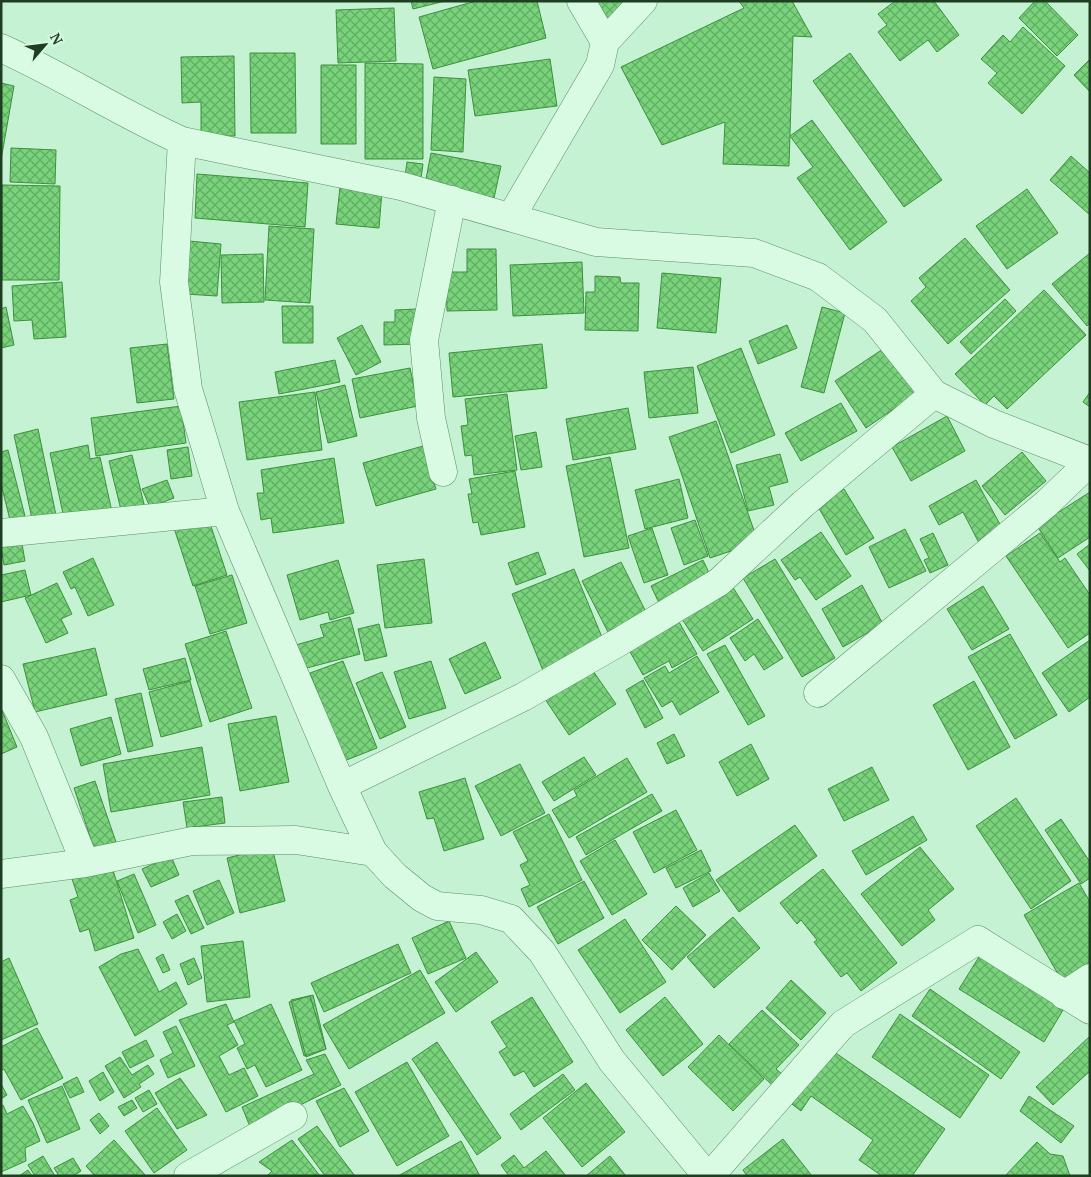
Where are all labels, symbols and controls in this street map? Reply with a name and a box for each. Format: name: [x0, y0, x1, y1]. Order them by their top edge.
north arrow: [20, 20, 70, 70]
text: N: [46, 30, 68, 48]

